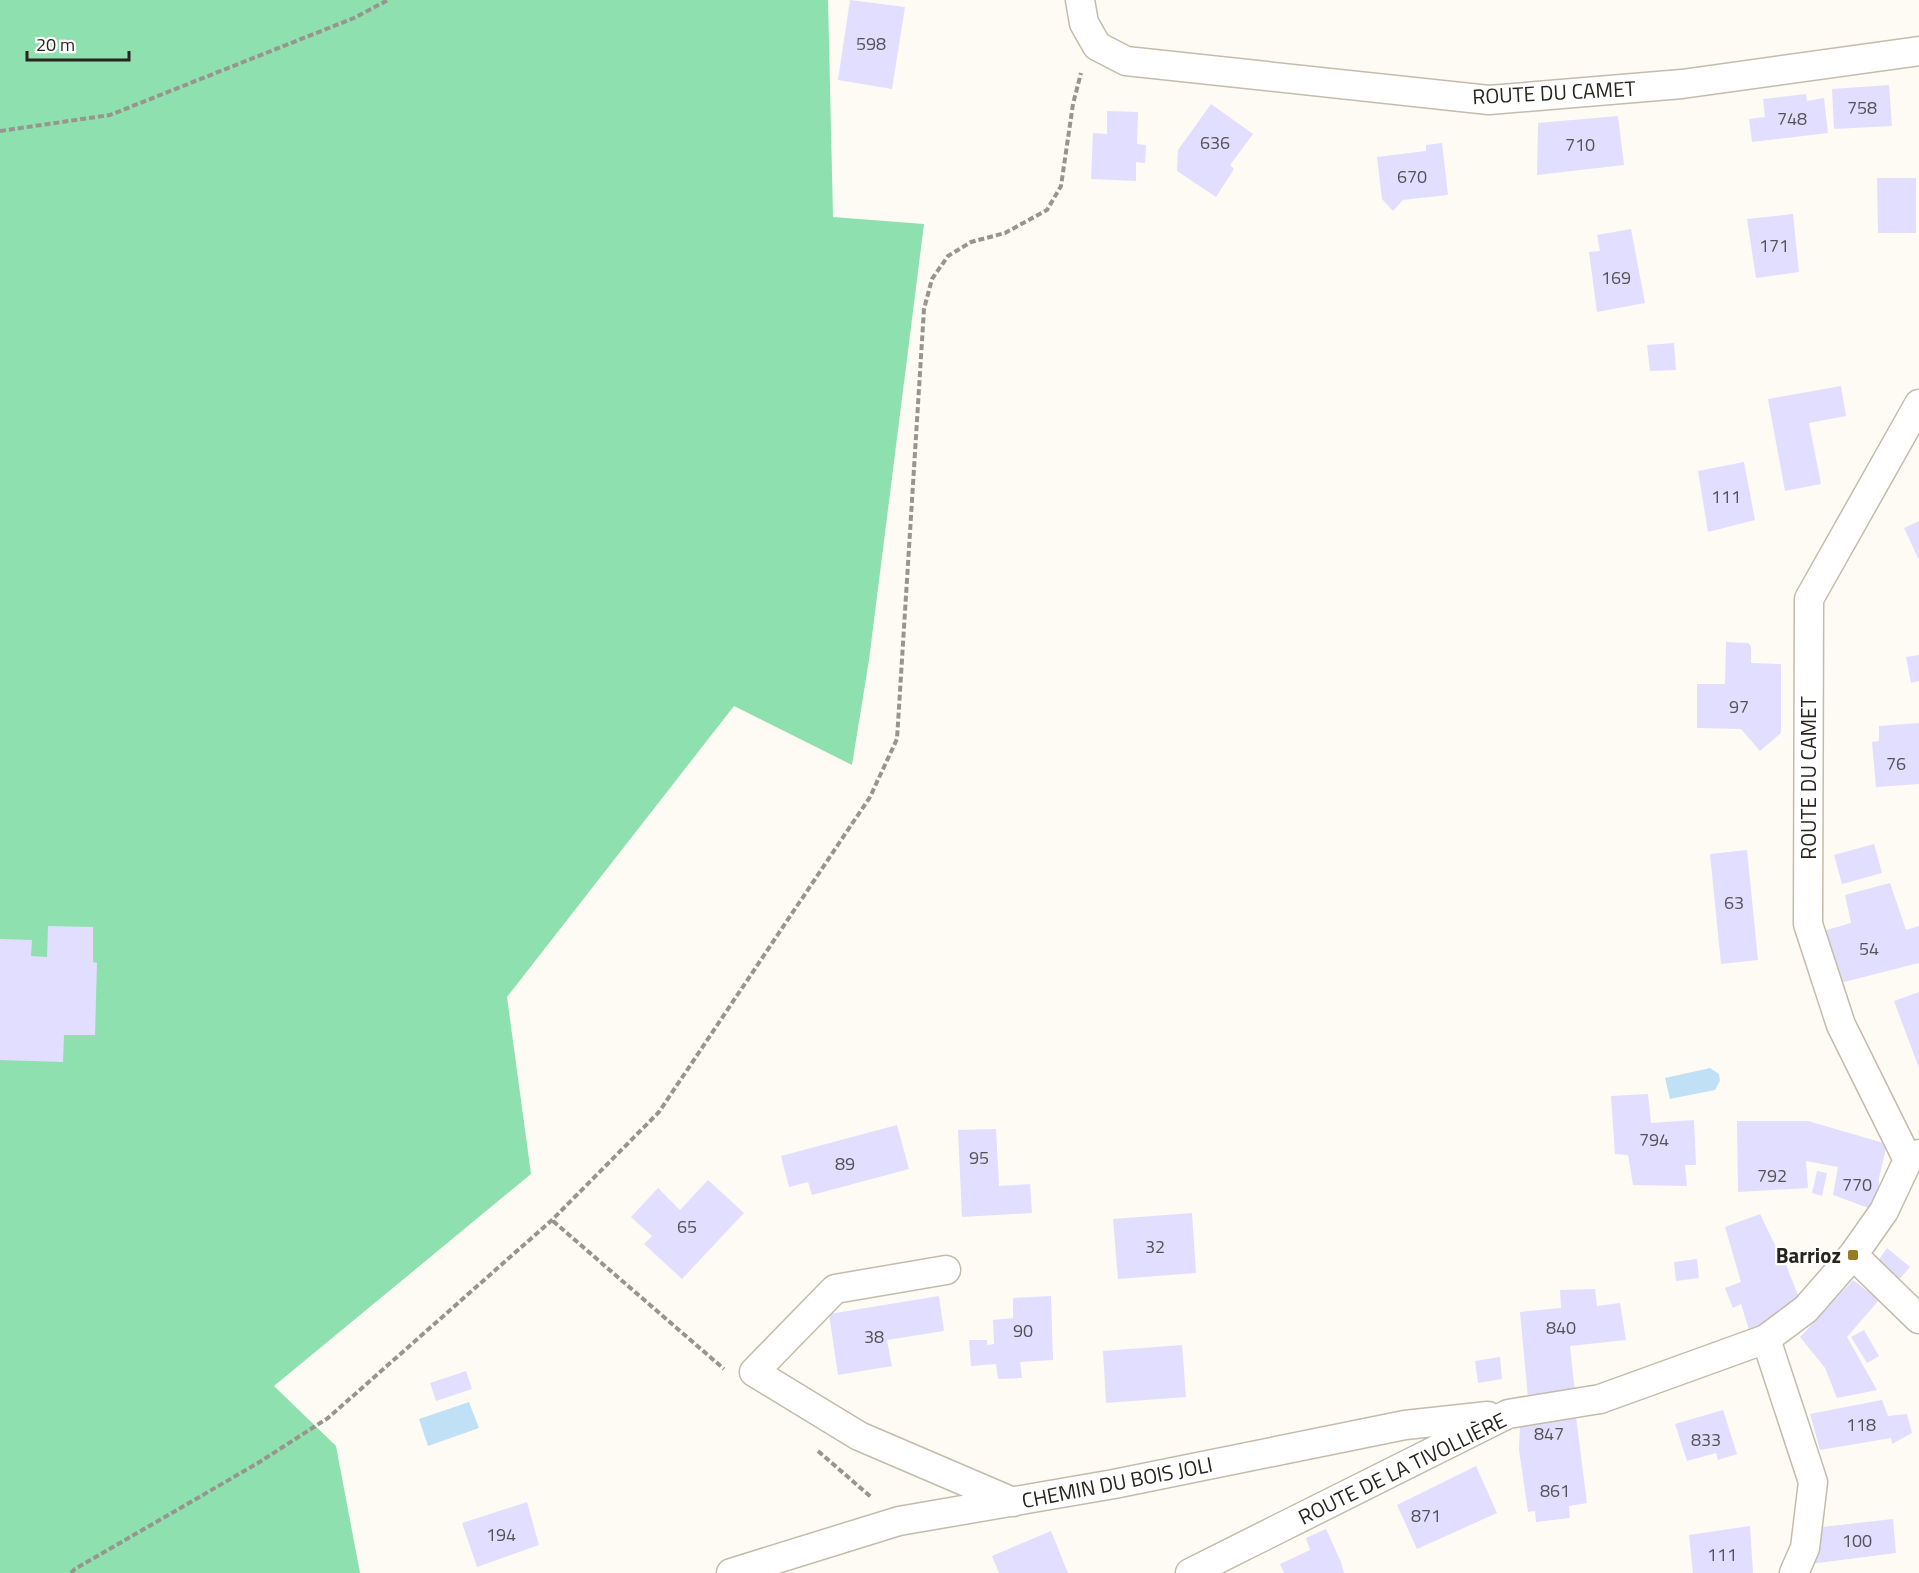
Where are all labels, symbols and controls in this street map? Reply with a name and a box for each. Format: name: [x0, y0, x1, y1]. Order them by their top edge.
scale bar: [27, 24, 129, 62]
house number: 598: [856, 30, 886, 57]
text: 20 m: [36, 31, 75, 58]
street label: ROUTE DU CAMET: [1472, 72, 1636, 112]
house number: 758: [1847, 94, 1877, 121]
house number: 748: [1777, 105, 1807, 132]
house number: 636: [1200, 129, 1230, 156]
house number: 710: [1565, 131, 1595, 158]
house number: 670: [1397, 163, 1427, 190]
house number: 171: [1759, 232, 1789, 259]
house number: 169: [1601, 264, 1631, 291]
house number: 111: [1711, 483, 1741, 510]
house number: 97: [1729, 693, 1749, 720]
street label: ROUTE DU CAMET: [1792, 696, 1824, 860]
house number: 76: [1886, 750, 1906, 777]
house number: 63: [1724, 889, 1744, 916]
house number: 54: [1859, 935, 1879, 962]
house number: 794: [1639, 1126, 1669, 1153]
house number: 95: [969, 1144, 989, 1171]
house number: 89: [835, 1150, 855, 1177]
house number: 792: [1757, 1162, 1787, 1189]
house number: 770: [1842, 1171, 1872, 1198]
house number: 65: [677, 1213, 697, 1240]
house number: 32: [1145, 1233, 1165, 1260]
place label: Barrioz: [1776, 1239, 1841, 1271]
marker: Barrioz: [1846, 1248, 1860, 1262]
house number: 840: [1546, 1314, 1576, 1341]
house number: 90: [1013, 1317, 1033, 1344]
house number: 38: [864, 1323, 884, 1350]
street label: ROUTE DE LA TIVOLLIÈRE: [1292, 1404, 1512, 1532]
house number: 118: [1846, 1411, 1876, 1438]
house number: 847: [1534, 1420, 1564, 1447]
house number: 833: [1691, 1426, 1721, 1453]
street label: CHEMIN DU BOIS JOLI: [1019, 1448, 1215, 1516]
house number: 861: [1540, 1477, 1570, 1504]
house number: 871: [1411, 1502, 1441, 1529]
house number: 194: [486, 1521, 516, 1548]
house number: 100: [1842, 1527, 1872, 1554]
house number: 111: [1707, 1541, 1737, 1568]

